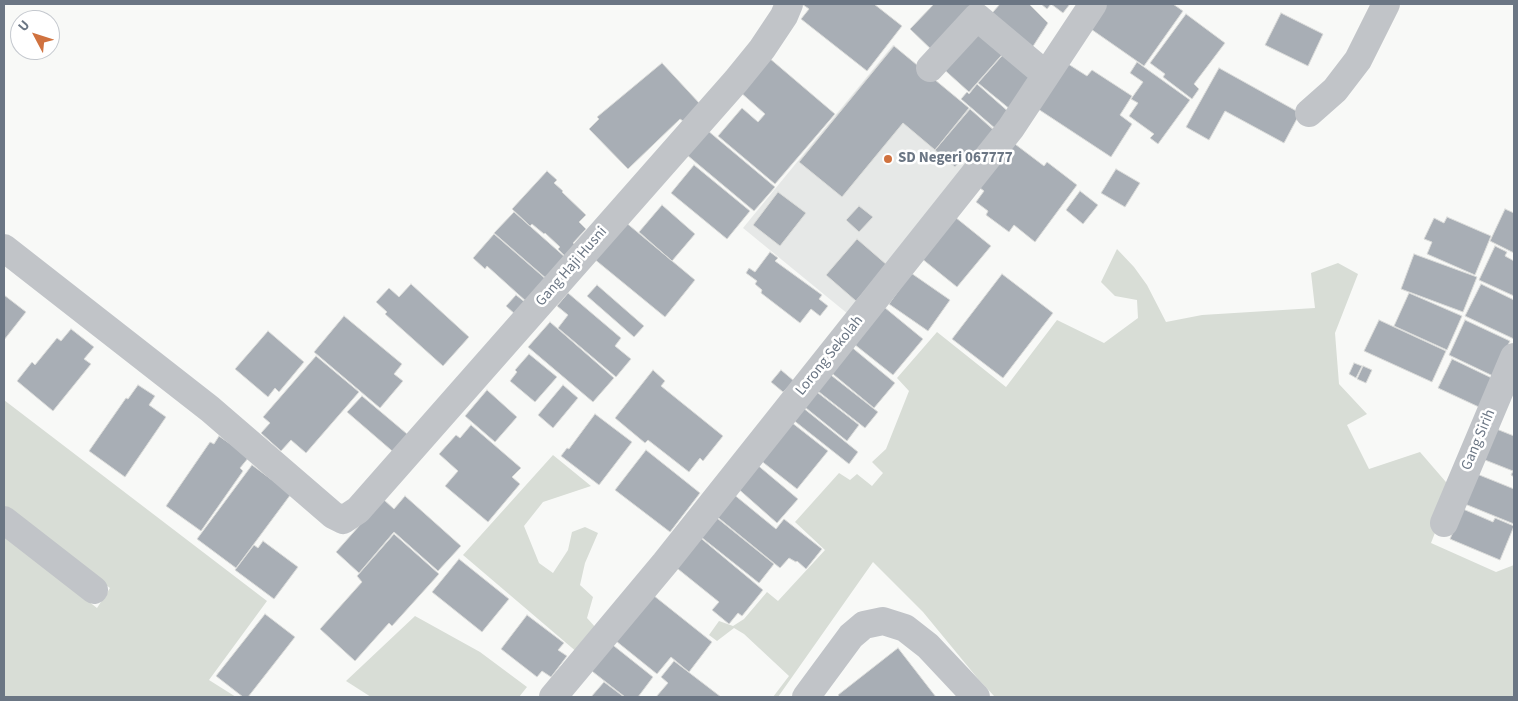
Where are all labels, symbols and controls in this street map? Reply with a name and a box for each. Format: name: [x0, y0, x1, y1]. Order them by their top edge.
north arrow: [10, 10, 60, 60]
text: U: [14, 16, 35, 36]
place label: SD Negeri 067777: [898, 150, 1013, 168]
marker: SD Negeri 067777: [882, 153, 894, 165]
street label: Gang Haji Husni: [533, 224, 611, 310]
street label: Lorong Sekolah: [792, 312, 868, 400]
street label: Gang Sirih: [1458, 407, 1500, 473]

